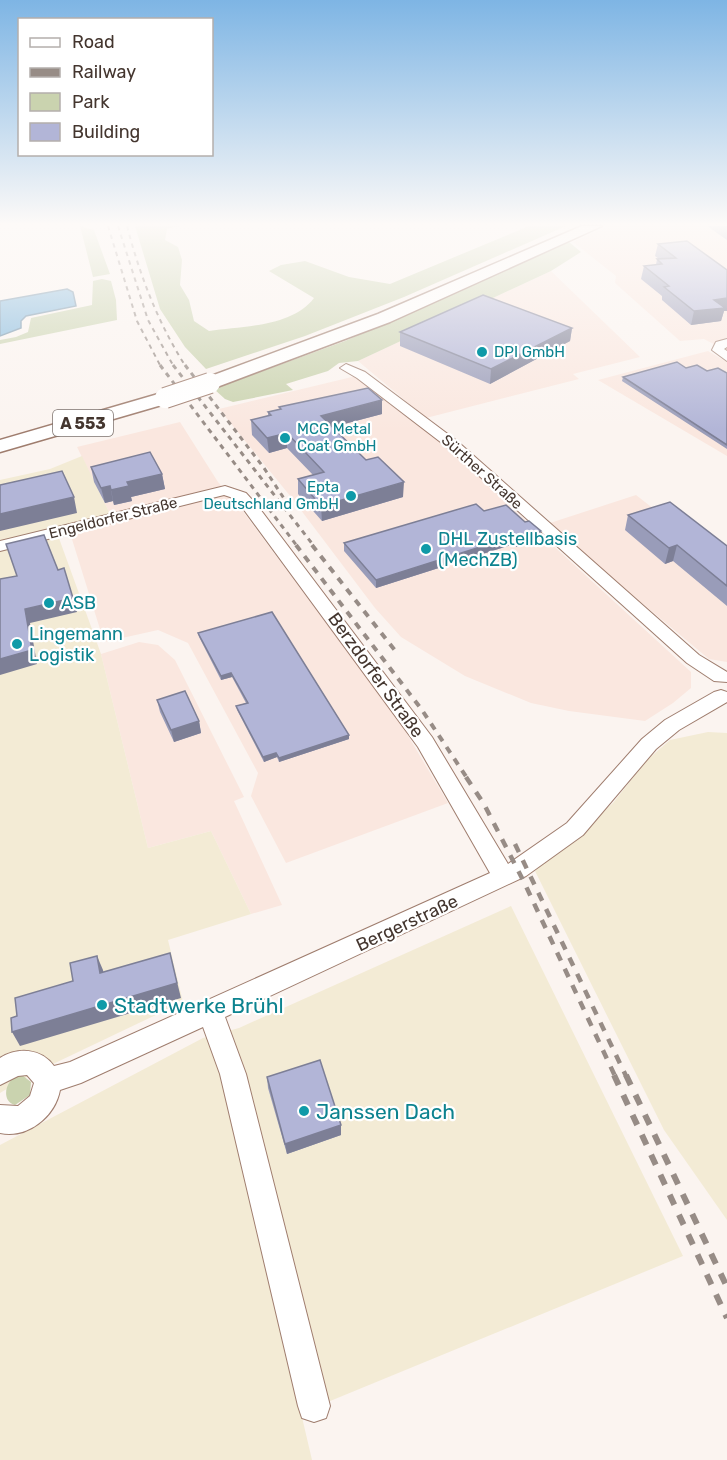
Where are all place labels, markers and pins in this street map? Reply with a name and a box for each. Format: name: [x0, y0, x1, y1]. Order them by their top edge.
place label: DPI GmbH: [494, 343, 565, 361]
marker: DPI GmbH: [475, 345, 489, 359]
place label: MCG Metal Coat GmbH: [297, 420, 377, 455]
marker: MCG Metal Coat GmbH: [278, 431, 292, 445]
place label: Epta Deutschland GmbH: [204, 478, 339, 513]
marker: Epta Deutschland GmbH: [344, 489, 358, 503]
place label: DHL Zustellbasis (MechZB): [438, 528, 577, 571]
marker: DHL Zustellbasis (MechZB): [419, 542, 433, 556]
place label: ASB: [61, 592, 96, 614]
marker: ASB: [42, 596, 56, 610]
place label: Lingemann Logistik: [29, 623, 123, 666]
marker: Lingemann Logistik: [10, 637, 24, 651]
place label: Stadtwerke Brühl: [114, 993, 284, 1018]
marker: Stadtwerke Brühl: [95, 998, 109, 1012]
place label: Janssen Dach: [316, 1099, 455, 1124]
marker: Janssen Dach: [297, 1104, 311, 1118]

